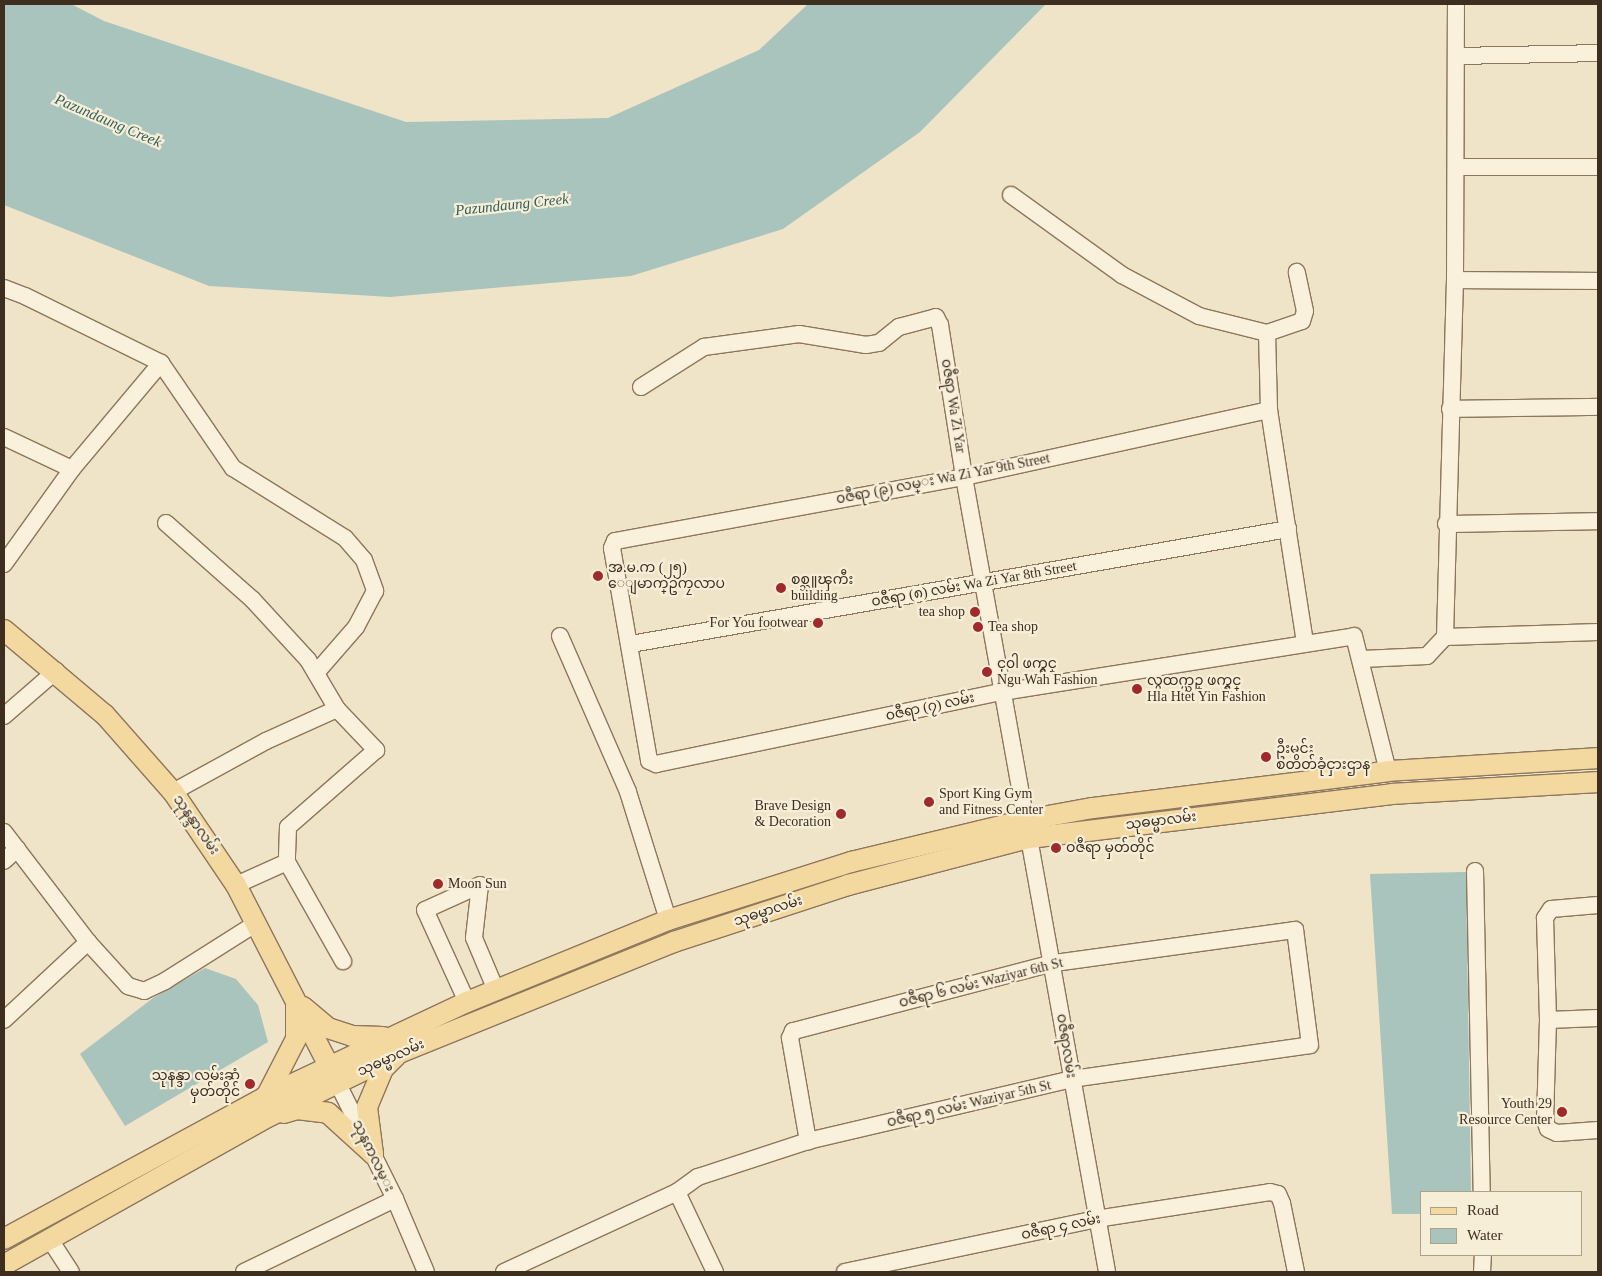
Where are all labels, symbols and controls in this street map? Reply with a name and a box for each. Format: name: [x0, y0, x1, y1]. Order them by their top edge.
water label: Pazundaung Creek: [52, 90, 164, 152]
water label: Pazundaung Creek: [454, 190, 570, 220]
street label: ၀ဇီရာ Wa Zi Yar: [937, 357, 969, 455]
street label: ၀ဇီရာ (၉) လမ္း Wa Zi Yar 9th Street: [834, 450, 1052, 508]
street label: ၀ဇီရာ (၈) လမ်း Wa Zi Yar 8th Street: [870, 558, 1078, 610]
place label: အ.မ.က (၂၅) ေျမာက္ဥကၠလာပ: [608, 560, 725, 592]
marker: အ.မ.က (၂၅) ေျမာက္ဥကၠလာပ: [592, 570, 604, 582]
place label: စစ္သူၾကီး building: [791, 572, 853, 604]
marker: စစ္သူၾကီး building: [775, 582, 787, 594]
place label: tea shop: [919, 604, 965, 620]
marker: tea shop: [969, 606, 981, 618]
place label: For You footwear: [709, 615, 808, 631]
marker: For You footwear: [812, 617, 824, 629]
place label: Tea shop: [988, 619, 1038, 635]
marker: Tea shop: [972, 621, 984, 633]
place label: ငု၀ါ ဖက္ရွင္ Ngu Wah Fashion: [997, 656, 1098, 689]
marker: ငု၀ါ ဖက္ရွင္ Ngu Wah Fashion: [981, 666, 993, 678]
place label: လွထက္ယဥ္ ဖက္ရွင္ Hla Htet Yin Fashion: [1147, 673, 1266, 706]
marker: လွထက္ယဥ္ ဖက္ရွင္ Hla Htet Yin Fashion: [1131, 683, 1143, 695]
street label: ၀ဇီရာ (၇) လမ်း: [884, 689, 976, 725]
place label: ဦးမင်း စတိတ်ခုံငှားဌာန: [1276, 741, 1370, 774]
marker: ဦးမင်း စတိတ်ခုံငှားဌာန: [1260, 751, 1272, 763]
place label: Sport King Gym and Fitness Center: [939, 786, 1043, 819]
street label: သုနန္ဒာလမ်း: [169, 792, 223, 858]
marker: Sport King Gym and Fitness Center: [923, 796, 935, 808]
place label: Brave Design & Decoration: [754, 798, 831, 830]
marker: Brave Design & Decoration: [835, 808, 847, 820]
street label: သုဓမ္မာလမ်း: [1125, 808, 1197, 834]
place label: ဝဇီရာ မှတ်တိုင်: [1066, 840, 1155, 856]
marker: ဝဇီရာ မှတ်တိုင်: [1050, 842, 1062, 854]
place label: Moon Sun: [448, 876, 507, 892]
marker: Moon Sun: [432, 878, 444, 890]
street label: သုဓမ္မာလမ်း: [732, 892, 804, 930]
street label: ဝဇီရာ ၆ လမ်း Waziyar 6th St: [897, 954, 1065, 1012]
street label: ဝဇီရာလမ်း: [1053, 1013, 1079, 1079]
street label: သုဓမ္မာလမ်း: [355, 1036, 427, 1080]
place label: သုနန္ဒာ လမ်းဆုံ မှတ်တိုင်: [152, 1068, 240, 1100]
street label: ဝဇီရာ ၅ လမ်း Waziyar 5th St: [885, 1077, 1053, 1131]
marker: သုနန္ဒာ လမ်းဆုံ မှတ်တိုင်: [244, 1078, 256, 1090]
place label: Youth 29 Resource Center: [1459, 1096, 1552, 1128]
marker: Youth 29 Resource Center: [1556, 1106, 1568, 1118]
street label: သုနၵာလမ္း: [348, 1117, 398, 1195]
legend: [1420, 1191, 1582, 1256]
text: Road: [1467, 1202, 1499, 1218]
street label: ဝဇီရာ ၄ လမ်း: [1020, 1210, 1102, 1244]
text: Water: [1467, 1227, 1502, 1243]

